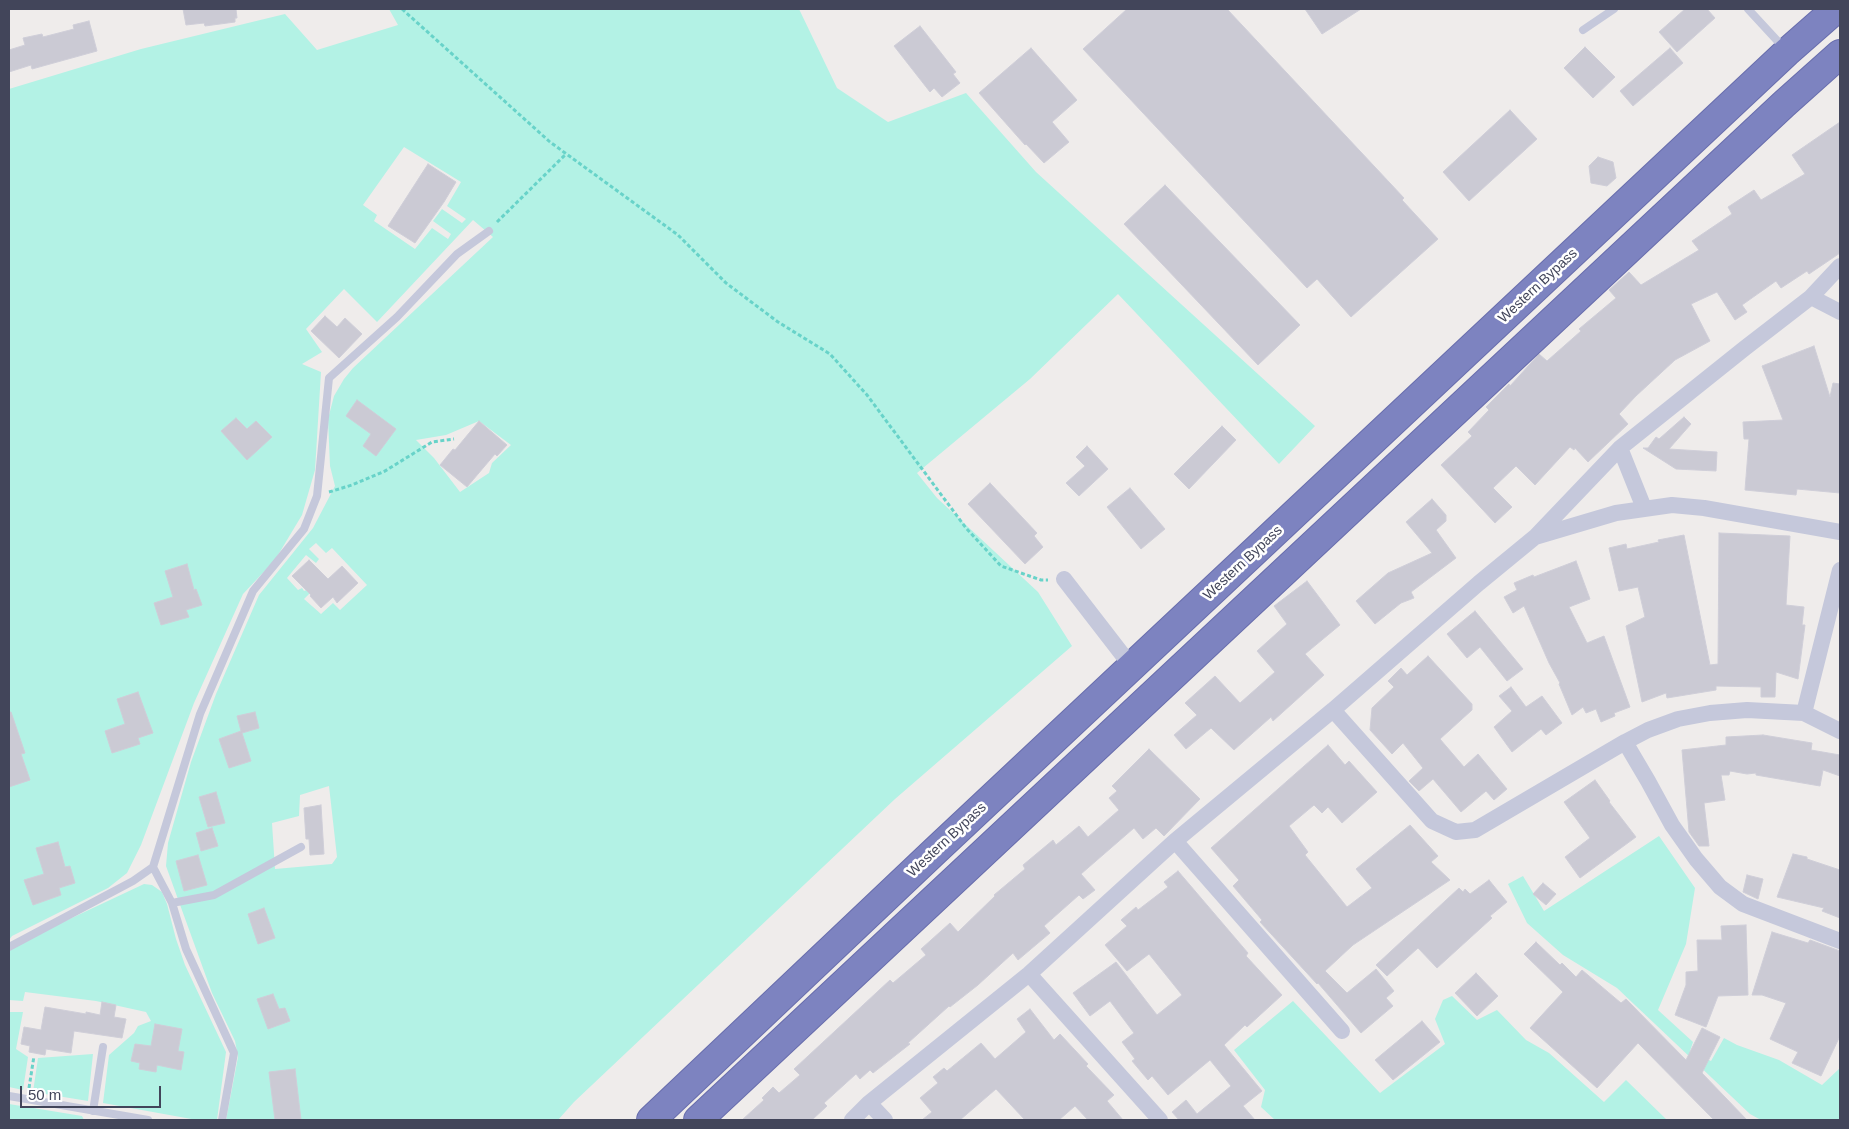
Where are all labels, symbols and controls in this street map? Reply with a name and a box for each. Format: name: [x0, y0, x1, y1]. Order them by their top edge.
street label: Western Bypass: [1495, 245, 1581, 327]
street label: Western Bypass: [1200, 522, 1286, 604]
street label: Western Bypass: [904, 799, 990, 881]
scale bar: [22, 1076, 164, 1108]
text: 50 m: [28, 1086, 61, 1103]

